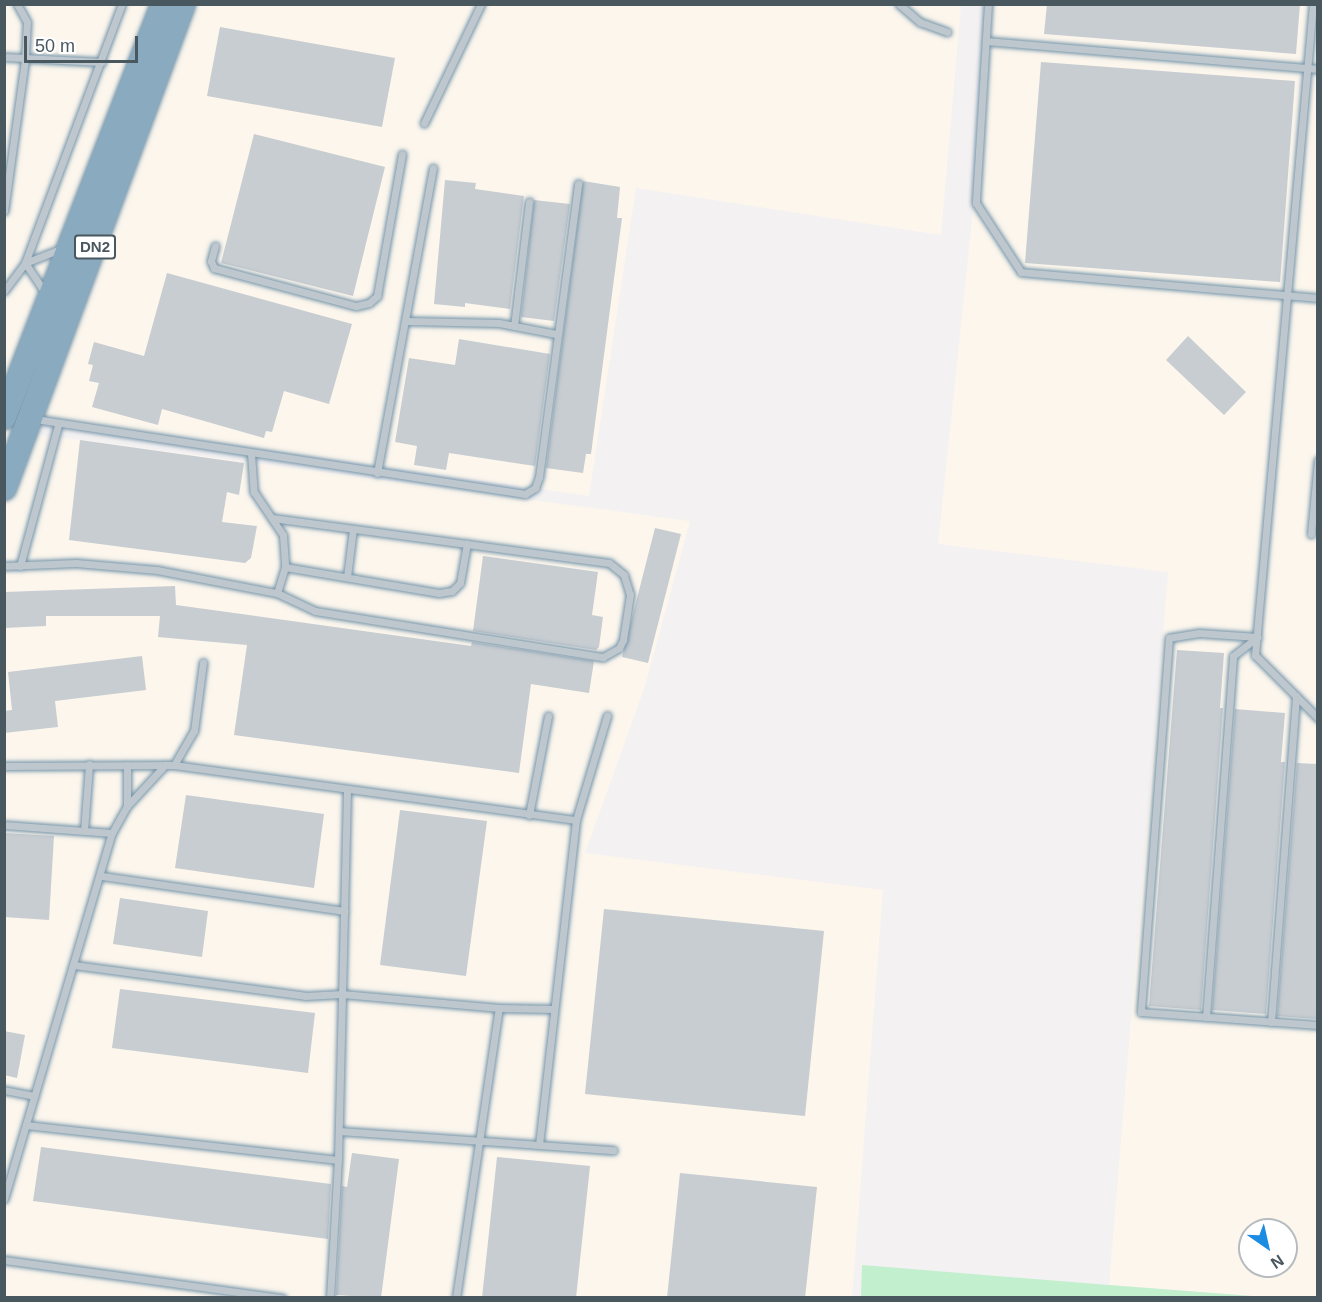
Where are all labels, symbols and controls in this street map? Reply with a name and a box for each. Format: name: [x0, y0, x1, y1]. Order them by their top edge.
scale bar: [27, 24, 141, 62]
text: 50 m: [35, 36, 75, 56]
road number: DN2: [72, 235, 118, 259]
north arrow: [1238, 1218, 1298, 1278]
text: N: [1268, 1251, 1287, 1272]

